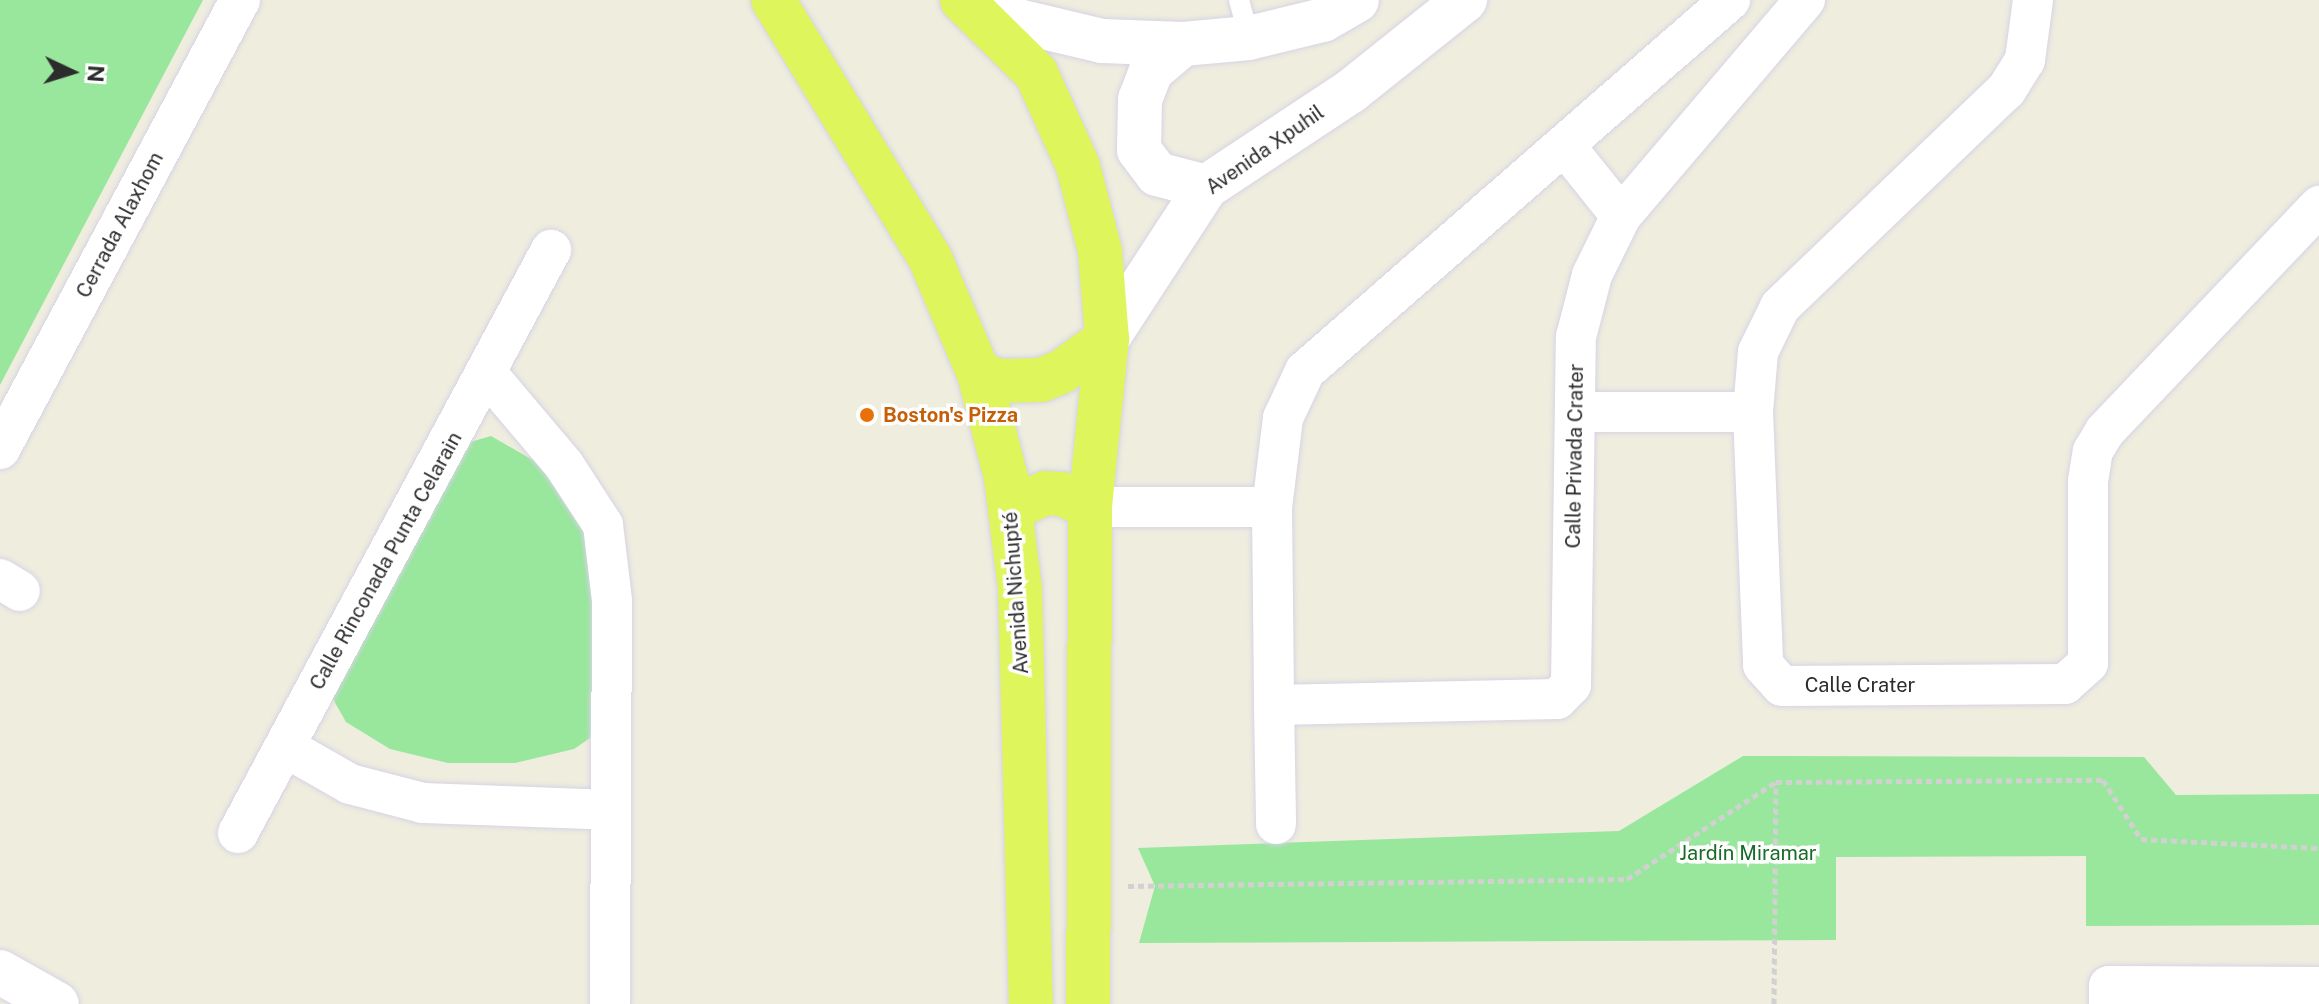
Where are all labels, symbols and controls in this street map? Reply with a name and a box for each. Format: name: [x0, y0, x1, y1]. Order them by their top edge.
north arrow: [32, 32, 112, 112]
text: N: [82, 64, 110, 83]
street label: Avenida Xpuhil: [1201, 100, 1329, 200]
street label: Cerrada Alaxhom: [71, 148, 169, 302]
street label: Calle Privada Crater: [1561, 363, 1589, 549]
place label: Boston's Pizza: [883, 403, 1018, 427]
marker: Boston's Pizza: [858, 406, 876, 424]
street label: Calle Rinconada Punta Celarain: [305, 428, 467, 694]
street label: Avenida Nichupté: [998, 511, 1034, 675]
street label: Calle Crater: [1805, 673, 1915, 697]
park label: Jardín Miramar: [1679, 841, 1817, 865]

